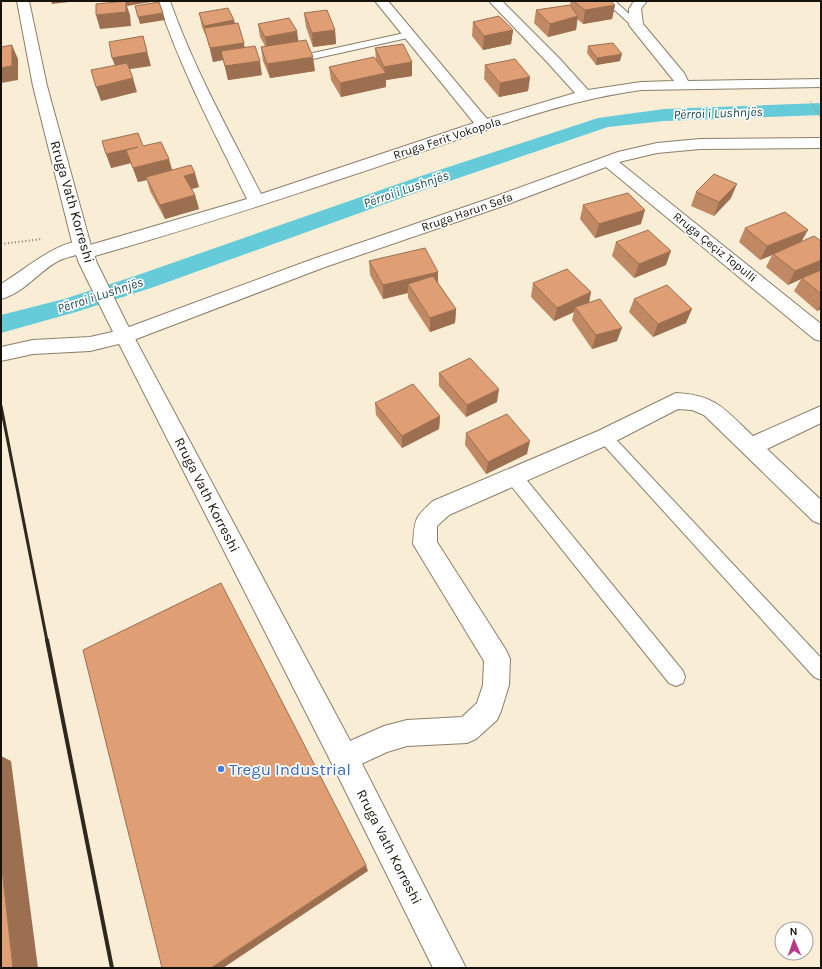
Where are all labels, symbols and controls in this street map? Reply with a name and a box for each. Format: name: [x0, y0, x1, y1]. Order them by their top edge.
water label: Përroi i Lushnjës: [673, 104, 763, 122]
street label: Rruga Ferit Vokopola: [391, 114, 503, 162]
street label: Rruga Vath Korreshi: [46, 139, 98, 265]
water label: Përroi i Lushnjës: [361, 167, 451, 211]
street label: Rruga Harun Sefa: [419, 190, 515, 234]
street label: Rruga Çeçiz Topulli: [670, 209, 760, 285]
water label: Përroi i Lushnjës: [55, 274, 145, 316]
street label: Rruga Vath Korreshi: [171, 435, 243, 555]
place label: Tregu Industrial: [229, 759, 351, 779]
marker: Tregu Industrial: [216, 764, 226, 774]
street label: Rruga Vath Korreshi: [353, 787, 425, 907]
north arrow: [774, 921, 814, 961]
text: N: [789, 925, 798, 938]

